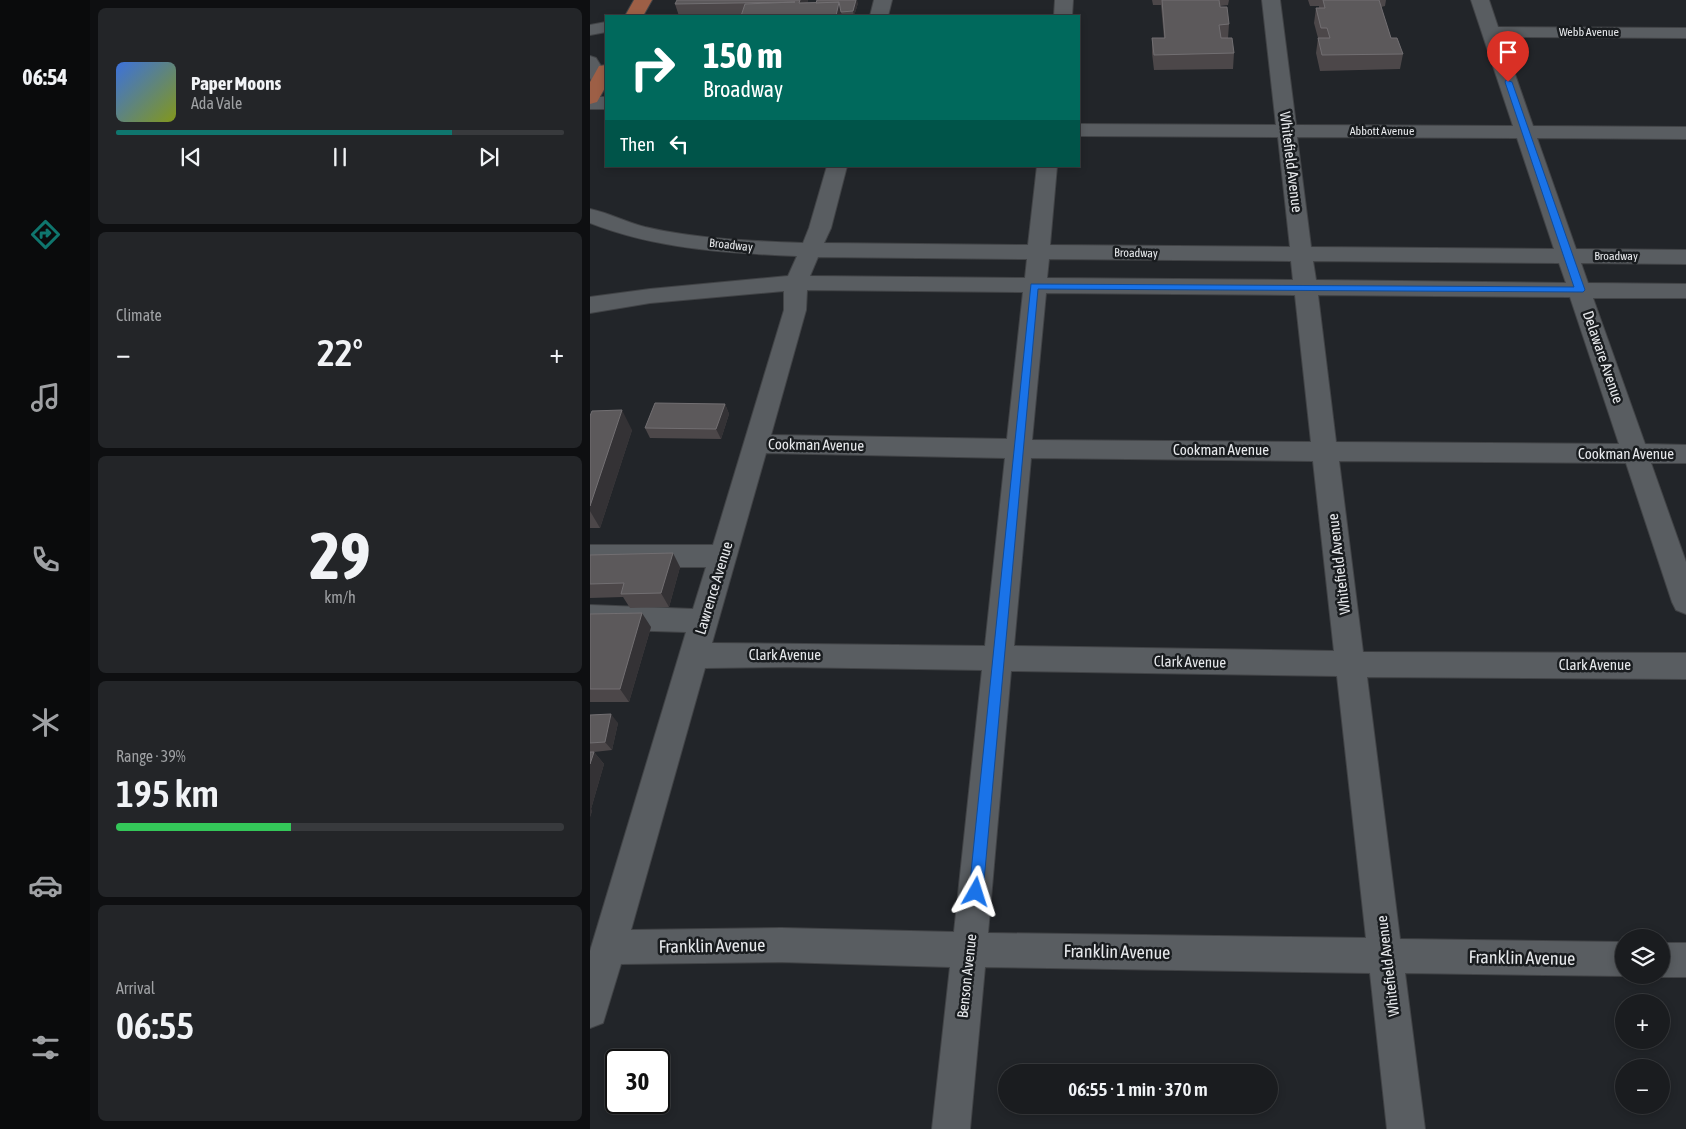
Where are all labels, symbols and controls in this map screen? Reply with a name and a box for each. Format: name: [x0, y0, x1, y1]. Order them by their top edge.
street label: Webb Avenue: [1559, 25, 1619, 39]
pin: [1487, 31, 1529, 82]
icon: right: [620, 35, 685, 100]
text: 150 m: [703, 35, 782, 75]
icon: arrive: [1494, 38, 1522, 66]
text: 06:54: [22, 64, 68, 90]
text: Paper Moons: [191, 72, 281, 94]
text: Broadway: [703, 76, 783, 102]
text: Ada Vale: [191, 94, 242, 112]
street label: Whitefield Avenue: [1277, 111, 1306, 214]
street label: Abbott Avenue: [1350, 124, 1414, 138]
icon: left: [665, 130, 693, 158]
text: Then: [620, 133, 655, 155]
icon: previous: [177, 143, 205, 171]
icon: pause: [326, 143, 354, 171]
icon: next: [475, 143, 503, 171]
icon: directions: [28, 217, 63, 252]
street label: Broadway: [709, 236, 754, 254]
street label: Broadway: [1114, 246, 1158, 260]
street label: Broadway: [1594, 249, 1638, 263]
text: Climate: [116, 306, 162, 324]
street label: Delaware Avenue: [1580, 308, 1627, 406]
text: 22°: [317, 331, 363, 374]
text: −: [116, 337, 131, 369]
text: +: [549, 337, 564, 369]
icon: music: [28, 380, 63, 415]
street label: Cookman Avenue: [768, 435, 864, 454]
street label: Cookman Avenue: [1173, 441, 1269, 458]
street label: Cookman Avenue: [1578, 445, 1674, 462]
street label: Whitefield Avenue: [1324, 512, 1353, 615]
text: 29: [309, 518, 371, 593]
street label: Lawrence Avenue: [691, 539, 736, 636]
icon: phone: [28, 542, 63, 577]
text: km/h: [324, 588, 356, 606]
street label: Clark Avenue: [749, 646, 821, 663]
street label: Clark Avenue: [1154, 652, 1226, 671]
street label: Clark Avenue: [1559, 656, 1631, 673]
icon: climate: [28, 705, 63, 740]
text: Range · 39%: [116, 747, 186, 765]
text: 195 km: [116, 772, 219, 815]
position arrow: [949, 865, 1001, 917]
icon: car: [28, 868, 63, 903]
street label: Whitefield Avenue: [1373, 914, 1402, 1017]
map controls: [1615, 929, 1670, 1114]
button: layers: [1615, 929, 1670, 984]
street label: Benson Avenue: [954, 933, 979, 1019]
street label: Franklin Avenue: [658, 934, 766, 957]
street label: Franklin Avenue: [1063, 940, 1171, 963]
street label: Franklin Avenue: [1468, 946, 1576, 969]
text: Arrival: [116, 979, 155, 997]
button: +: [1615, 994, 1670, 1049]
text: 06:55: [116, 1004, 194, 1047]
icon: filters: [28, 1030, 63, 1065]
speed limit sign: 30: [605, 1049, 670, 1114]
button: −: [1615, 1059, 1670, 1114]
text: 06:55 · 1 min · 370 m: [1068, 1078, 1208, 1100]

